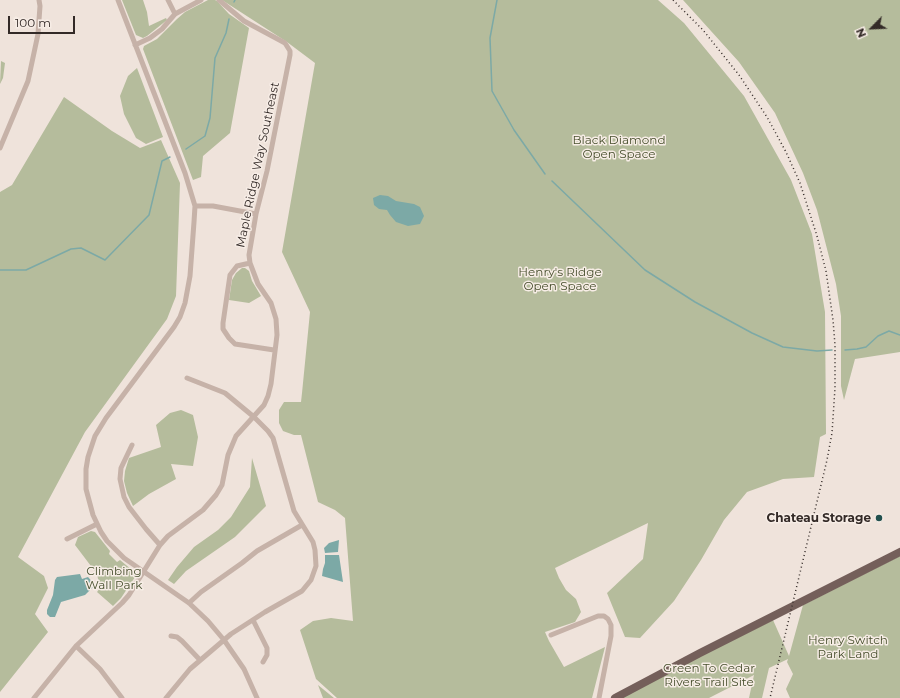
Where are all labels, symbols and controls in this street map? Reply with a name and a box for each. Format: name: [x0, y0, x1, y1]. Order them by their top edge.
scale bar: [10, 8, 77, 34]
north arrow: [852, 8, 892, 48]
text: 100 m: [15, 15, 51, 30]
text: N: [853, 26, 869, 40]
street label: Maple Ridge Way Southeast: [233, 81, 283, 249]
park label: Black Diamond Open Space: [572, 133, 666, 161]
park label: Henry's Ridge Open Space: [518, 265, 602, 293]
place label: Chateau Storage: [767, 511, 871, 525]
marker: Chateau Storage: [874, 513, 884, 523]
park label: Climbing Wall Park: [86, 564, 142, 592]
park label: Henry Switch Park Land: [808, 633, 888, 661]
park label: Green To Cedar Rivers Trail Site: [663, 661, 755, 689]

